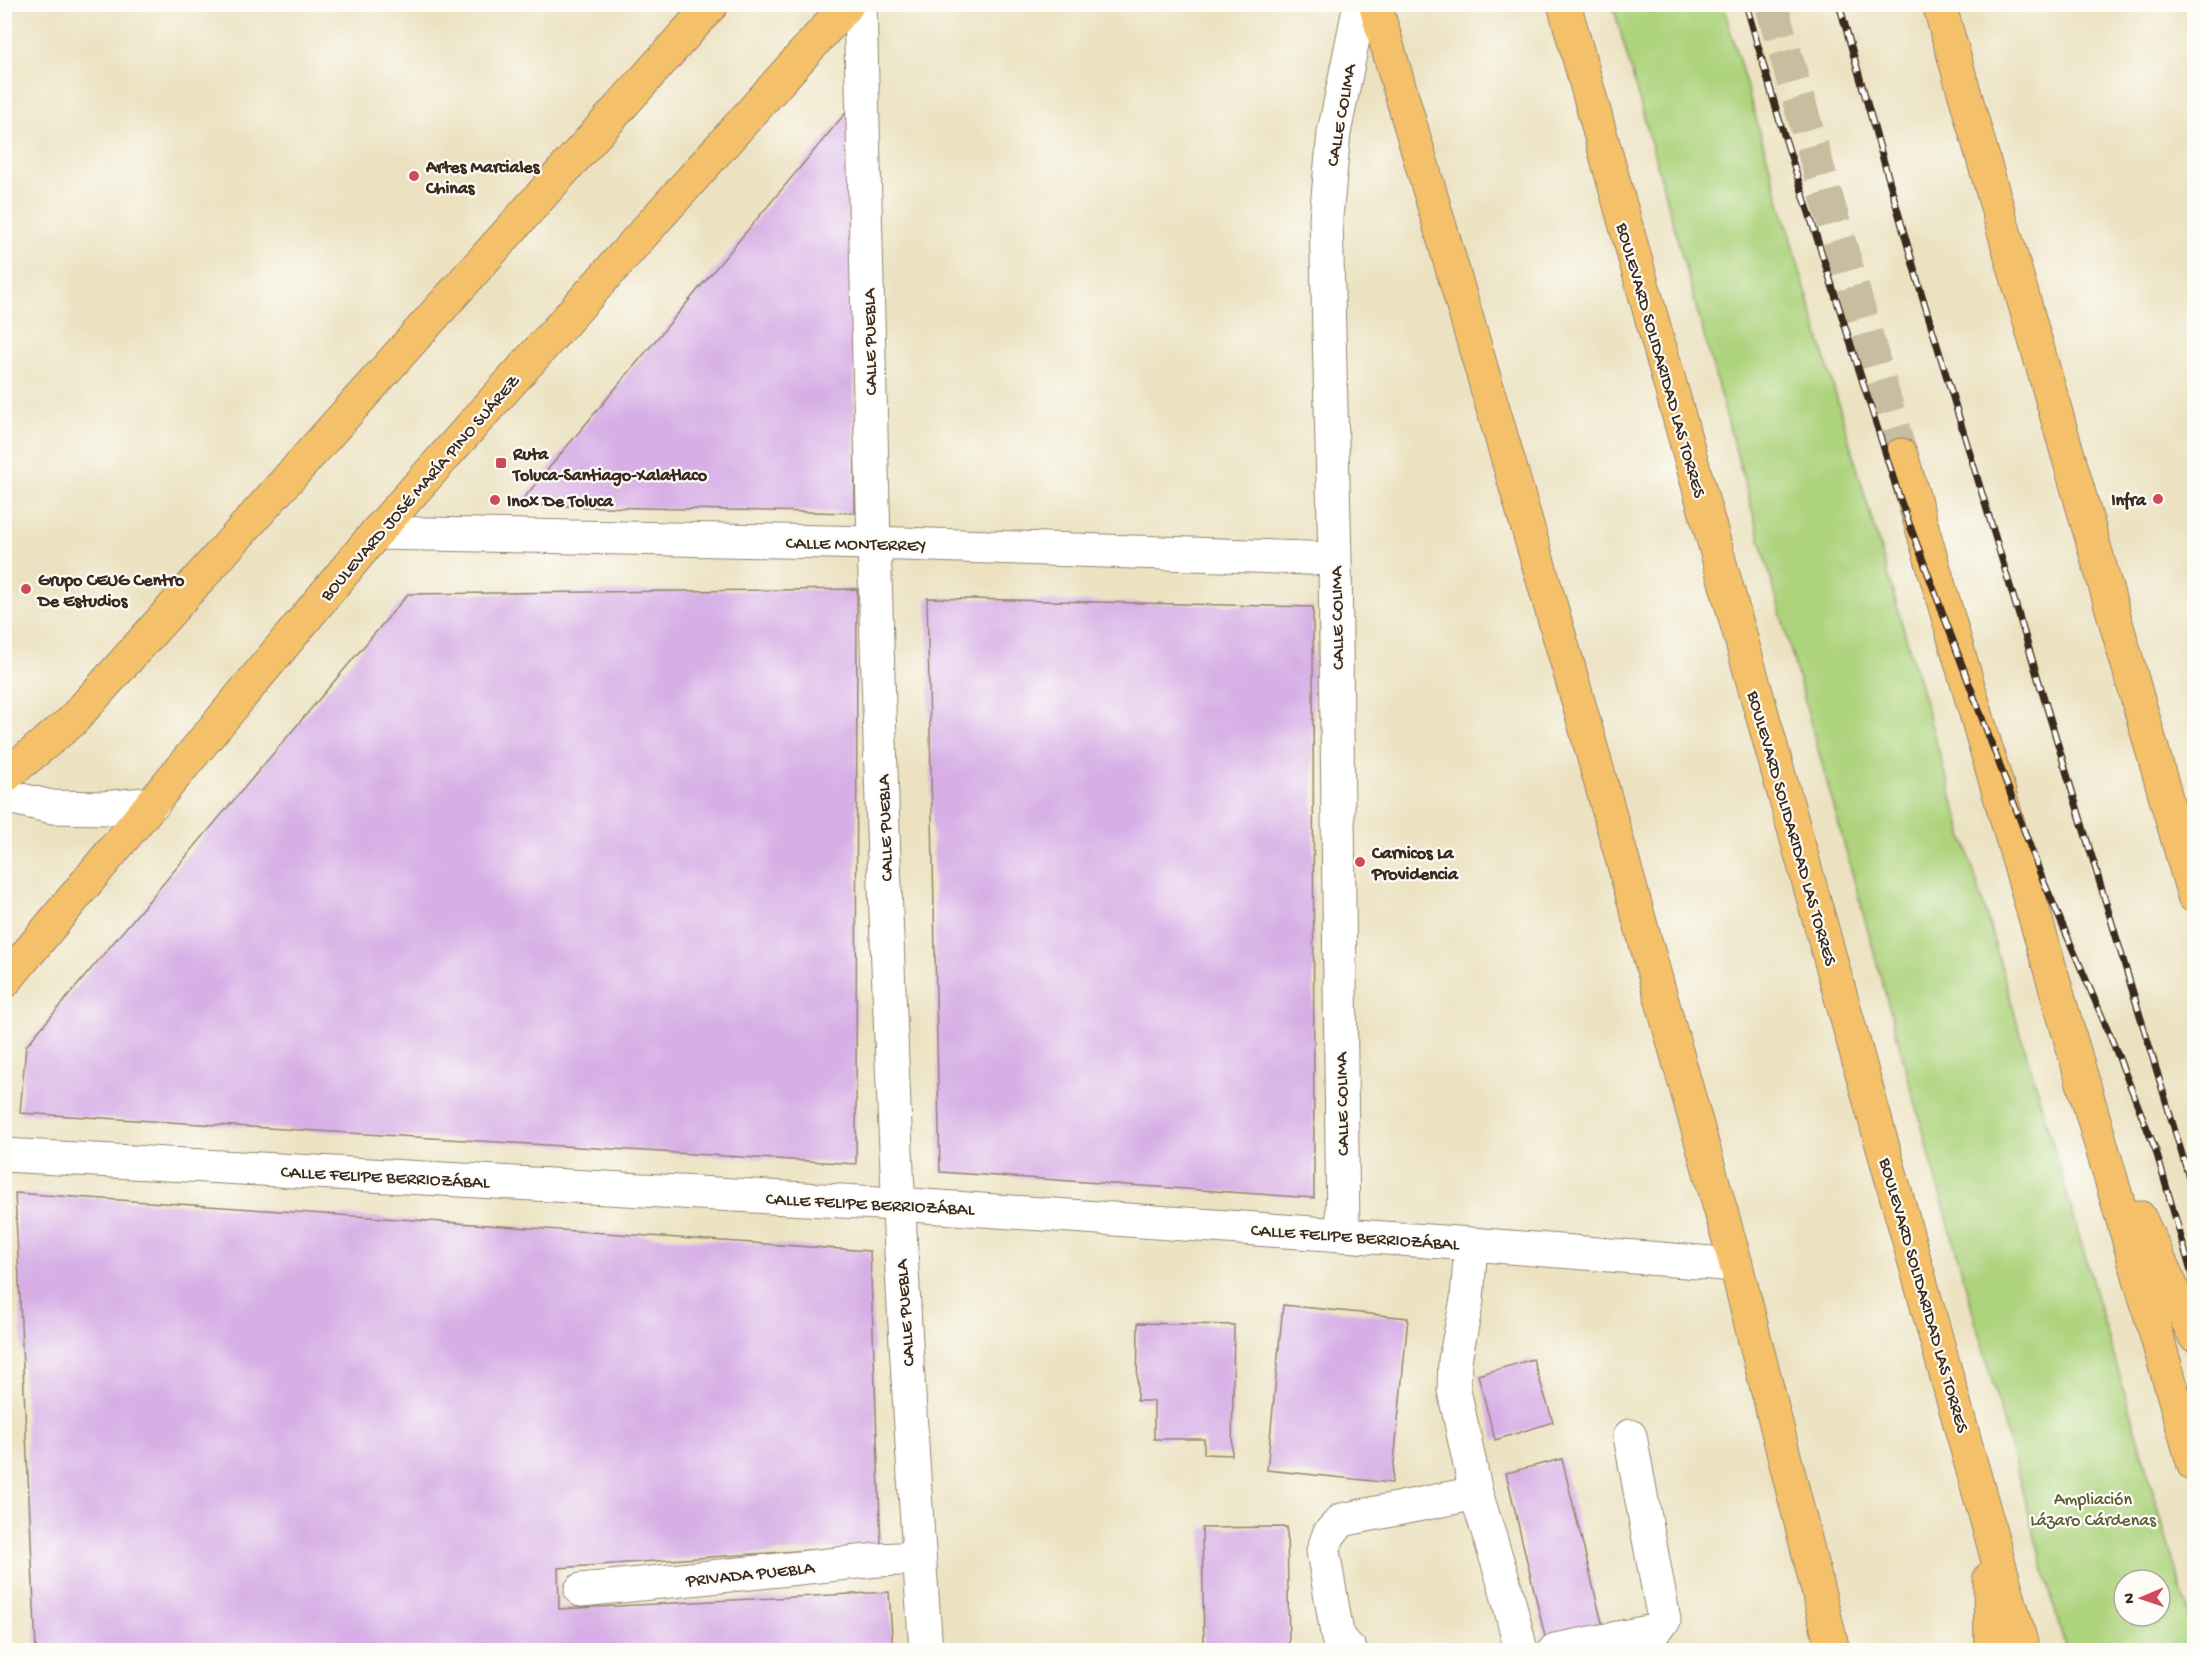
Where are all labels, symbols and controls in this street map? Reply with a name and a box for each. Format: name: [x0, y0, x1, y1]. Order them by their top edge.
street label: CALLE COLIMA: [1323, 61, 1362, 168]
place label: Artes Marciales Chinas: [425, 158, 541, 200]
marker: Artes Marciales Chinas: [407, 169, 421, 183]
street label: BOULEVARD SOLIDARIDAD LAS TORRES: [1610, 220, 1709, 501]
street label: CALLE PUEBLA: [860, 287, 883, 396]
street label: BOULEVARD JOSÉ MARÍA PINO SUÁREZ: [315, 370, 525, 607]
place label: Ruta Toluca-Santiago-Xalatlaco: [511, 445, 708, 487]
marker: Ruta Toluca-Santiago-Xalatlaco: [494, 456, 508, 470]
place label: Infra: [2111, 491, 2147, 512]
place label: Inox De Toluca: [507, 492, 614, 513]
marker: Infra: [2151, 492, 2165, 506]
marker: Inox De Toluca: [488, 493, 502, 507]
street label: CALLE MONTERREY: [785, 534, 926, 557]
street label: CALLE COLIMA: [1327, 565, 1350, 670]
place label: Grupo CEUG Centro De Estudios: [36, 571, 185, 613]
marker: Grupo CEUG Centro De Estudios: [19, 582, 33, 596]
street label: BOULEVARD SOLIDARIDAD LAS TORRES: [1741, 688, 1840, 969]
street label: CALLE PUEBLA: [874, 773, 899, 882]
place label: Carnicos La Providencia: [1371, 844, 1459, 886]
marker: Carnicos La Providencia: [1353, 855, 1367, 869]
street label: CALLE COLIMA: [1332, 1051, 1355, 1156]
street label: BOULEVARD SOLIDARIDAD LAS TORRES: [1873, 1155, 1972, 1436]
street label: CALLE FELIPE BERRIOZÁBAL: [280, 1162, 491, 1195]
street label: CALLE FELIPE BERRIOZÁBAL: [765, 1189, 976, 1222]
street label: CALLE FELIPE BERRIOZÁBAL: [1250, 1220, 1461, 1256]
street label: CALLE PUEBLA: [892, 1257, 921, 1367]
park label: Ampliación Lázaro Cárdenas: [2030, 1490, 2157, 1532]
street label: PRIVADA PUEBLA: [684, 1558, 817, 1593]
north arrow: [2112, 1568, 2172, 1628]
text: N: [2121, 1592, 2140, 1604]

